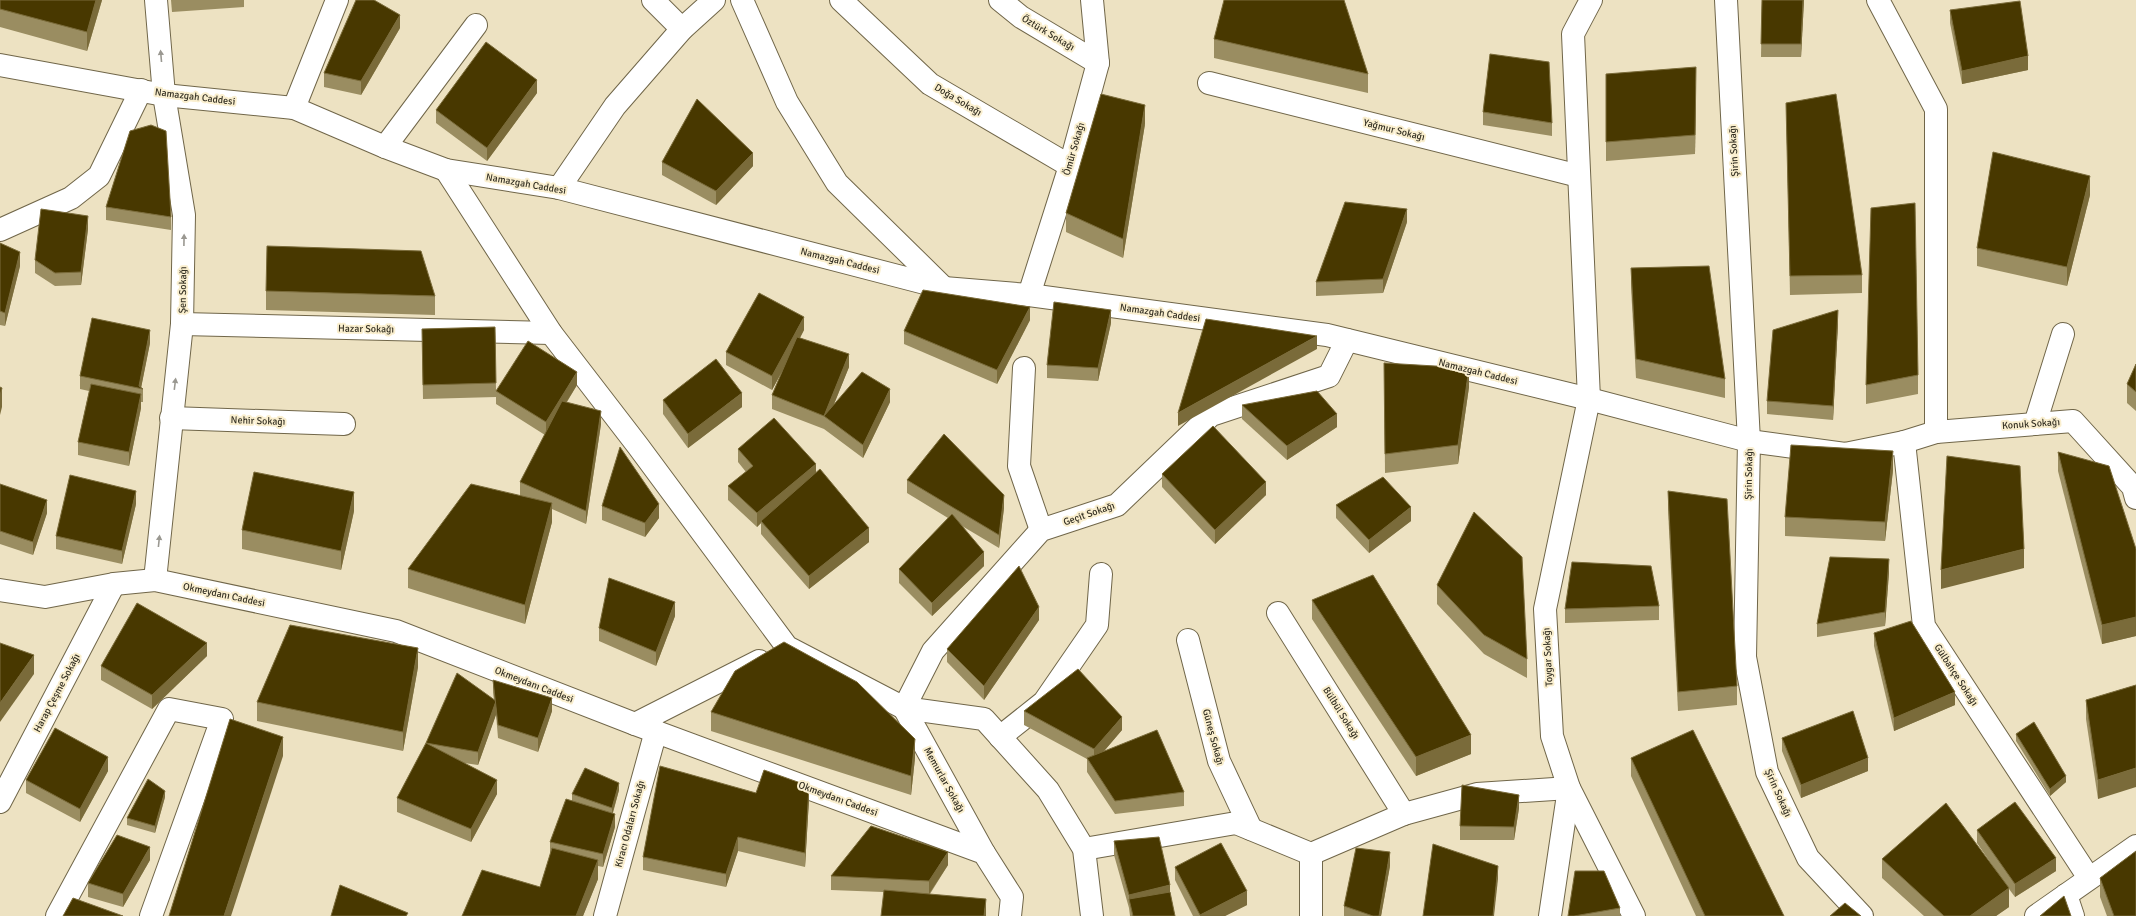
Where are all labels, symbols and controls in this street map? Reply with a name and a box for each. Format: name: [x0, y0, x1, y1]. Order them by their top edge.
street label: Öztürk Sokağı: [1019, 13, 1077, 53]
one-way arrow: [157, 50, 164, 62]
street label: Doğa Sokağı: [932, 81, 984, 119]
street label: Namazgah Caddesi: [154, 86, 236, 108]
street label: Yağmur Sokağı: [1362, 117, 1426, 143]
street label: Ömür Sokağı: [1061, 121, 1087, 177]
street label: Şirin Sokağı: [1727, 125, 1741, 177]
street label: Namazgah Caddesi: [485, 171, 567, 197]
one-way arrow: [181, 233, 187, 246]
street label: Namazgah Caddesi: [799, 245, 881, 277]
street label: Şen Sokağı: [177, 266, 189, 314]
street label: Namazgah Caddesi: [1119, 301, 1201, 325]
street label: Hazar Sokağı: [338, 323, 394, 335]
street label: Namazgah Caddesi: [1437, 356, 1519, 388]
one-way arrow: [172, 378, 178, 390]
street label: Nehir Sokağı: [230, 414, 286, 428]
street label: Konuk Sokağı: [2002, 416, 2060, 432]
street label: Şirin Sokağı: [1743, 448, 1755, 500]
street label: Geçit Sokağı: [1062, 500, 1116, 528]
one-way arrow: [156, 535, 162, 547]
street label: Okmeydanı Caddesi: [182, 580, 266, 610]
street label: Toygar Sokağı: [1540, 627, 1556, 687]
street label: Gülbahçe Sokağı: [1932, 642, 1980, 708]
street label: Harap Çeşme Sokağı: [31, 652, 83, 734]
street label: Okmeydanı Caddesi: [493, 664, 575, 706]
street label: Bülbül Sokağı: [1320, 685, 1362, 741]
street label: Güneş Sokağı: [1200, 708, 1226, 766]
street label: Memurlar Sokağı: [921, 745, 967, 815]
street label: Şirin Sokağı: [1762, 767, 1794, 819]
street label: Kiracı Odaları Sokağı: [613, 779, 647, 869]
street label: Okmeydanı Caddesi: [797, 779, 879, 819]

